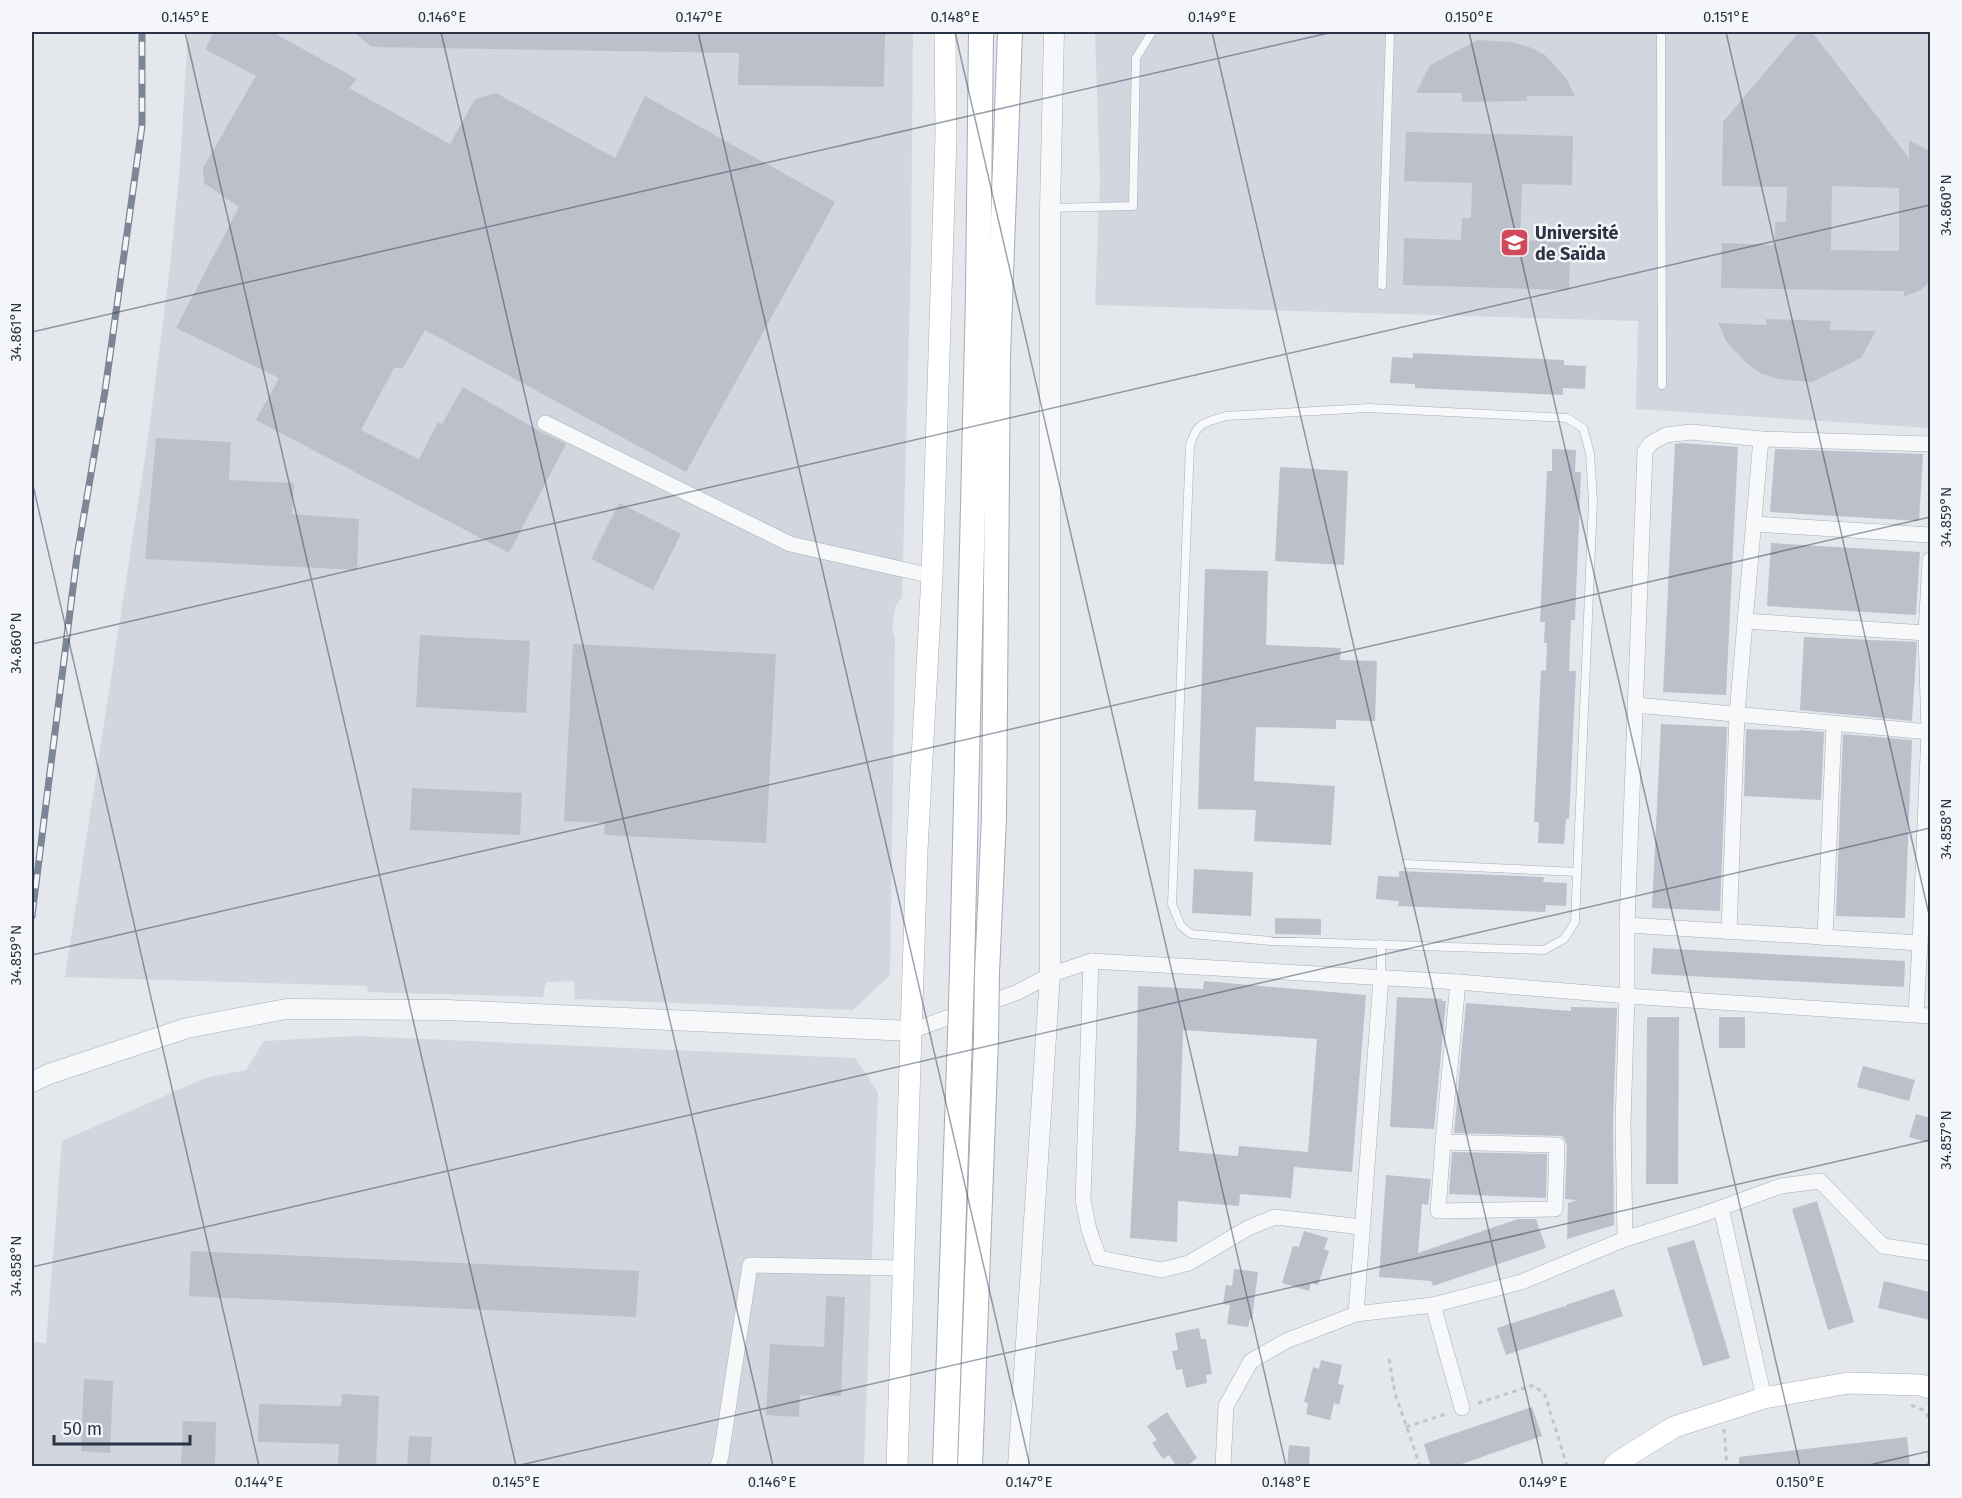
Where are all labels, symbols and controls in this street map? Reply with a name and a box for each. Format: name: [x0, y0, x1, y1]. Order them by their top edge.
text: 0.145°E: [161, 8, 209, 26]
text: 0.146°E: [418, 8, 466, 26]
text: 0.147°E: [675, 8, 723, 26]
text: 0.148°E: [930, 8, 980, 26]
text: 0.149°E: [1188, 8, 1236, 26]
text: 0.150°E: [1445, 8, 1493, 26]
text: 0.151°E: [1703, 8, 1749, 26]
text: 34.860°N: [1937, 174, 1955, 236]
place label: Université de Saïda: [1535, 222, 1619, 265]
school or university icon: Université de Saïda: [1498, 227, 1530, 259]
text: 34.861°N: [7, 302, 25, 362]
text: 34.859°N: [1937, 487, 1955, 547]
text: 34.860°N: [7, 612, 25, 674]
text: 34.858°N: [1937, 798, 1955, 860]
text: 34.859°N: [7, 925, 25, 985]
text: 34.857°N: [1937, 1110, 1955, 1170]
text: 34.858°N: [7, 1235, 25, 1297]
scale bar: [54, 1408, 190, 1446]
text: 50 m: [63, 1418, 102, 1440]
text: 0.144°E: [235, 1473, 283, 1491]
text: 0.145°E: [492, 1473, 540, 1491]
text: 0.146°E: [748, 1473, 796, 1491]
text: 0.147°E: [1005, 1473, 1053, 1491]
text: 0.148°E: [1261, 1473, 1311, 1491]
text: 0.149°E: [1519, 1473, 1567, 1491]
text: 0.150°E: [1776, 1473, 1824, 1491]

